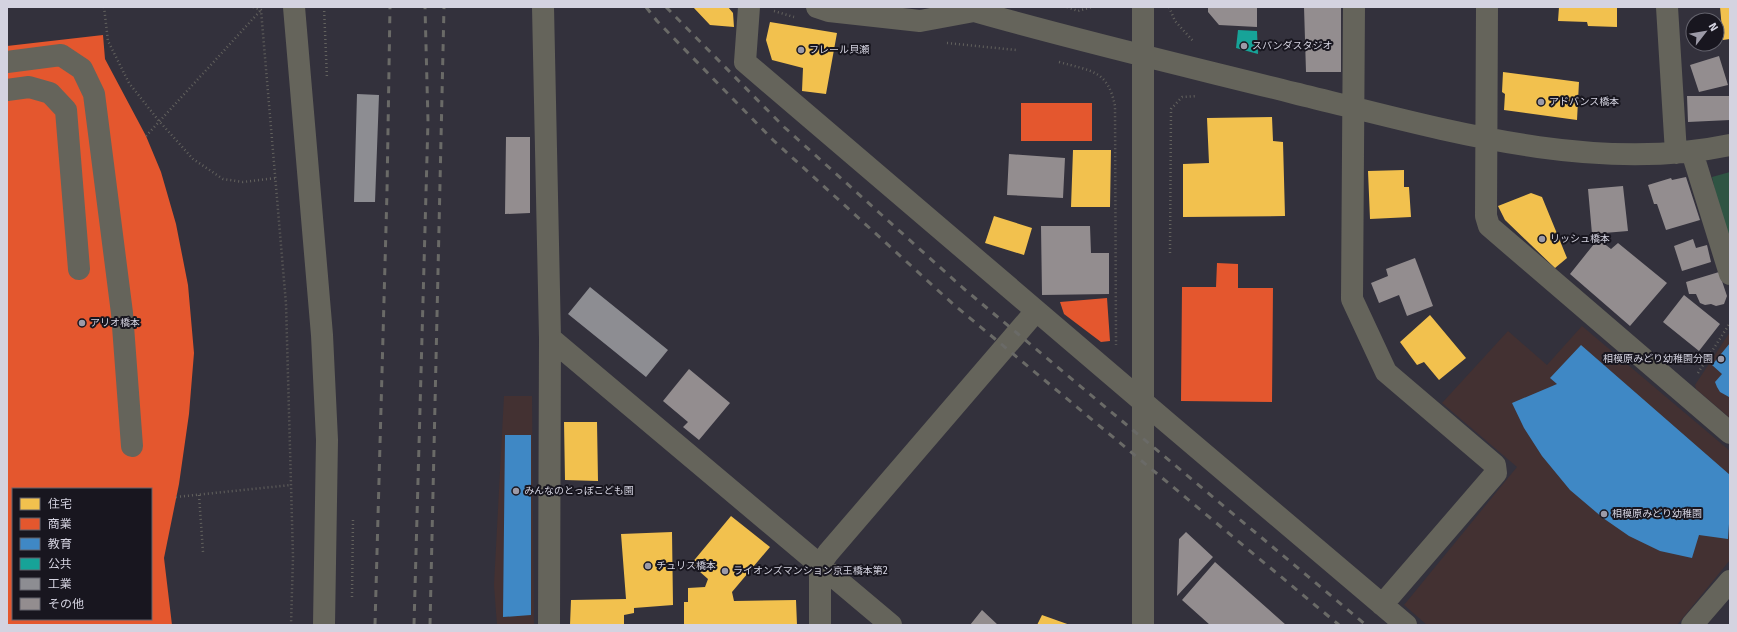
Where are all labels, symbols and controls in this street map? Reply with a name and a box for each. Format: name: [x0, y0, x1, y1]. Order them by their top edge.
north arrow: [1685, 12, 1725, 52]
text: N: [1706, 21, 1721, 34]
place label: スパンダスタジオ: [1252, 40, 1333, 52]
marker: スパンダスタジオ: [1239, 41, 1249, 51]
place label: フレール貝瀬: [809, 44, 870, 56]
marker: フレール貝瀬: [796, 45, 806, 55]
place label: アドバンス橋本: [1549, 96, 1619, 108]
marker: アドバンス橋本: [1536, 97, 1546, 107]
place label: リッシュ橋本: [1550, 233, 1610, 245]
marker: リッシュ橋本: [1537, 234, 1547, 244]
place label: アリオ橋本: [90, 317, 140, 329]
marker: アリオ橋本: [77, 318, 87, 328]
place label: 相模原みどり幼稚園分園: [1603, 353, 1713, 365]
marker: 相模原みどり幼稚園分園: [1716, 354, 1726, 364]
place label: みんなのとっぽこども園: [524, 485, 634, 497]
marker: みんなのとっぽこども園: [511, 486, 521, 496]
legend: [12, 488, 152, 620]
text: 住宅: [48, 497, 72, 511]
place label: 相模原みどり幼稚園: [1612, 508, 1702, 520]
marker: 相模原みどり幼稚園: [1599, 509, 1609, 519]
text: 商業: [48, 517, 72, 531]
text: 教育: [48, 537, 72, 551]
text: 公共: [48, 557, 72, 571]
place label: チュリス橋本: [656, 560, 716, 572]
marker: チュリス橋本: [643, 561, 653, 571]
place label: ライオンズマンション京王橋本第2: [733, 565, 888, 577]
marker: ライオンズマンション京王橋本第2: [720, 566, 730, 576]
text: 工業: [48, 577, 72, 591]
text: その他: [48, 597, 84, 611]

